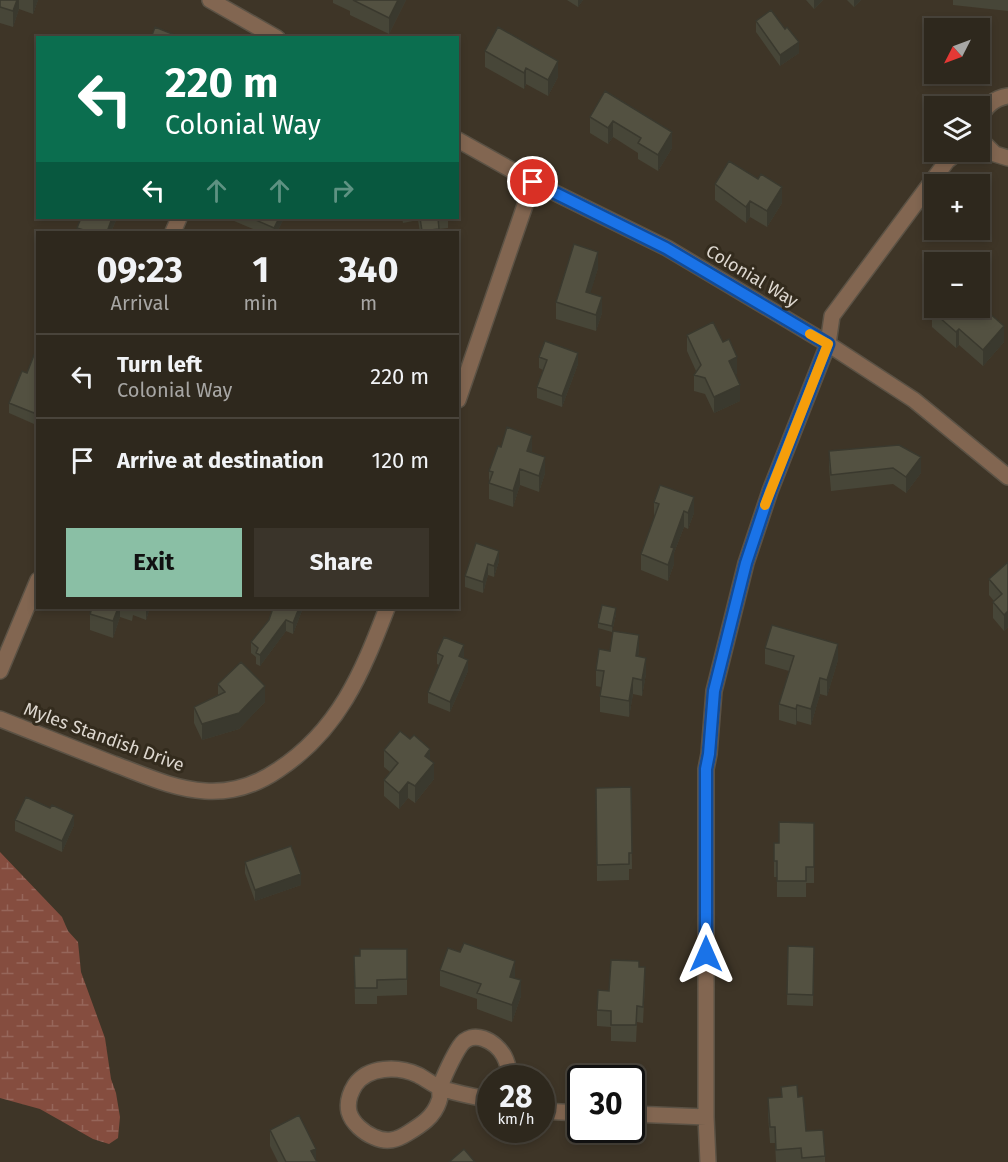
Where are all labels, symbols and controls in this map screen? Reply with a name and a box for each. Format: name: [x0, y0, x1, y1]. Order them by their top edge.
north arrow: [924, 18, 990, 84]
map controls: [924, 18, 990, 318]
text: 220 m: [165, 58, 278, 108]
icon: left: [66, 60, 144, 138]
button: layers: [924, 96, 990, 162]
text: Colonial Way: [165, 109, 321, 141]
pin: [507, 156, 558, 207]
icon: arrive: [516, 165, 549, 198]
icon: left: [137, 174, 170, 207]
icon: ahead: [200, 174, 233, 207]
icon: ahead: [263, 174, 296, 207]
icon: right: [326, 174, 359, 207]
button: +: [924, 174, 990, 240]
street label: Colonial Way: [702, 240, 802, 312]
text: 09:23: [96, 248, 183, 292]
text: 1: [252, 248, 269, 292]
text: 340: [338, 248, 399, 292]
button: −: [924, 252, 990, 318]
text: Arrival: [110, 291, 169, 315]
text: min: [244, 291, 278, 315]
text: m: [360, 291, 377, 315]
text: Turn left: [117, 351, 202, 378]
icon: left: [66, 360, 99, 393]
text: 220 m: [370, 363, 429, 390]
text: Colonial Way: [117, 378, 232, 402]
icon: arrive: [66, 444, 99, 477]
text: Arrive at destination: [117, 447, 324, 474]
text: 120 m: [372, 447, 429, 474]
button: Exit: [66, 528, 242, 597]
button: Share: [254, 528, 429, 597]
street label: Myles Standish Drive: [21, 698, 187, 776]
position arrow: [674, 922, 738, 986]
speed limit sign: 30: [567, 1065, 645, 1143]
text: 28: [500, 1079, 532, 1115]
text: km/h: [497, 1110, 535, 1128]

